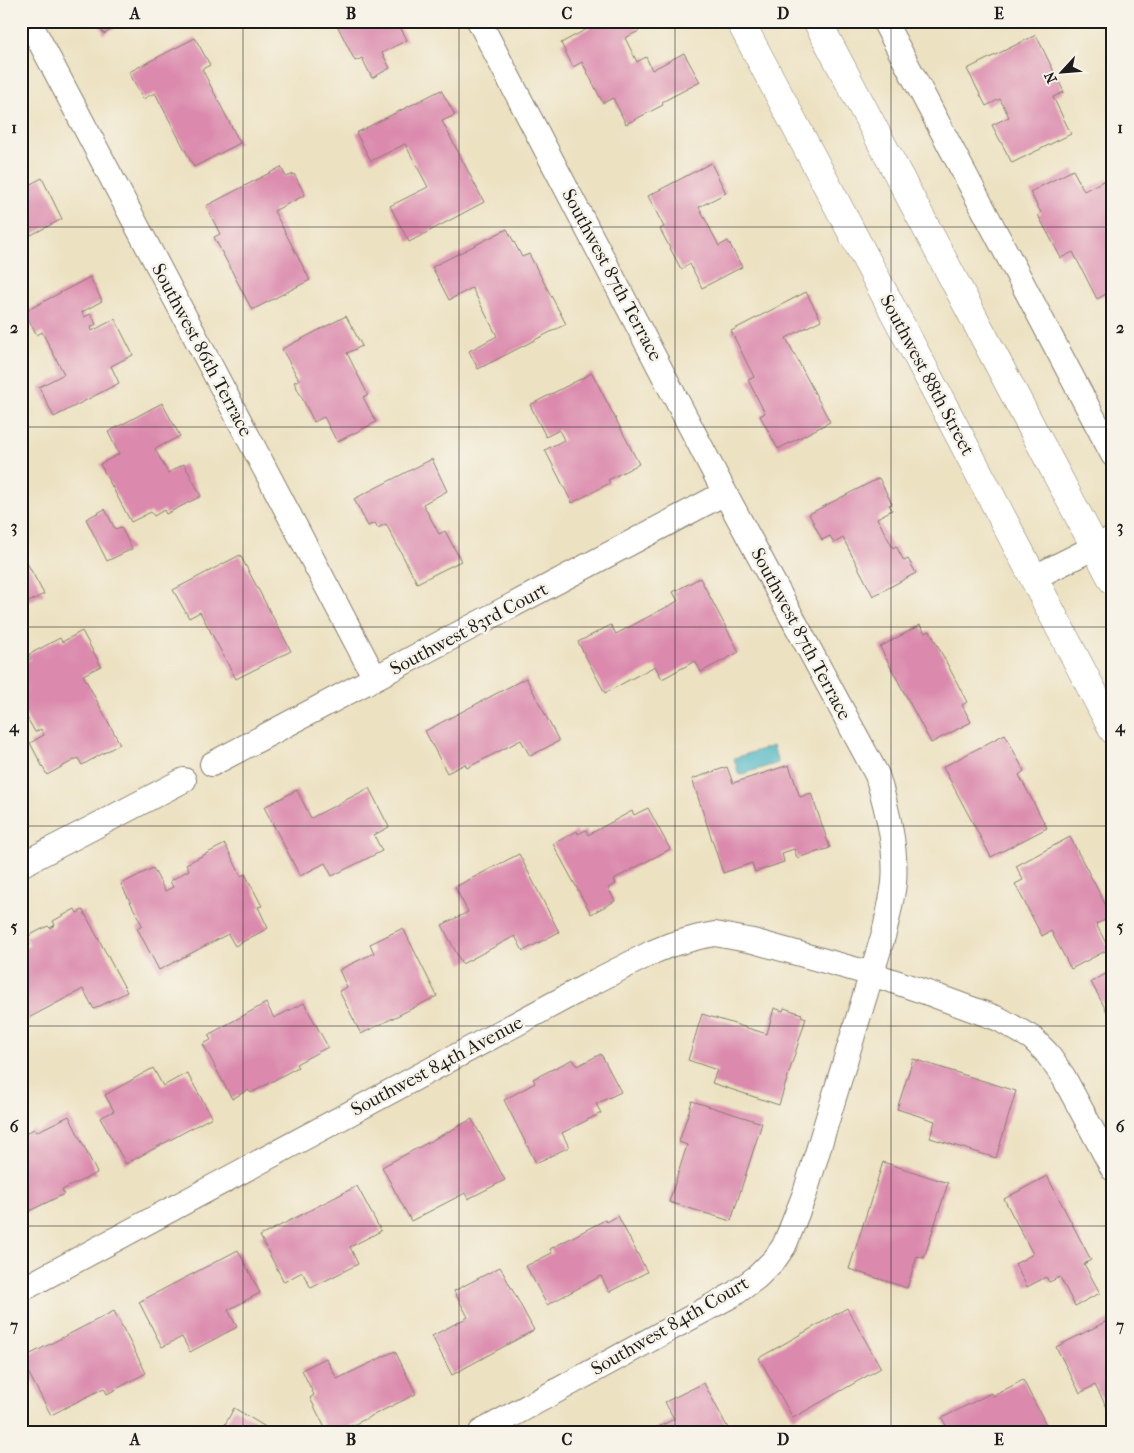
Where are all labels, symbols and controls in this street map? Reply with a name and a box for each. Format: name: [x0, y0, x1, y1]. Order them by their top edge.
text: A: [129, 4, 141, 23]
text: B: [346, 4, 356, 23]
text: C: [562, 4, 573, 23]
text: D: [777, 4, 789, 23]
text: E: [994, 4, 1004, 23]
north arrow: [1036, 48, 1086, 98]
text: N: [1041, 69, 1061, 86]
text: 1: [11, 118, 17, 137]
text: 1: [1117, 118, 1123, 137]
street label: Southwest 87th Terrace: [557, 185, 667, 365]
street label: Southwest 86th Terrace: [147, 260, 257, 440]
street label: Southwest 88th Street: [875, 291, 979, 459]
text: 2: [10, 318, 18, 337]
text: 2: [1116, 318, 1124, 337]
text: 3: [11, 517, 17, 537]
text: 3: [1117, 517, 1123, 537]
street label: Southwest 87th Terrace: [746, 544, 856, 724]
street label: Southwest 83rd Court: [386, 578, 552, 680]
text: 4: [8, 717, 20, 737]
text: 4: [1114, 717, 1126, 737]
text: 5: [11, 917, 18, 936]
text: 5: [1117, 917, 1124, 936]
street label: Southwest 84th Avenue: [347, 1011, 527, 1121]
text: 6: [10, 1117, 19, 1136]
text: 6: [1116, 1117, 1125, 1136]
street label: Southwest 84th Court: [587, 1272, 753, 1380]
text: 7: [9, 1316, 18, 1335]
text: 7: [1115, 1316, 1124, 1335]
text: A: [129, 1430, 141, 1449]
text: B: [346, 1430, 356, 1449]
text: C: [562, 1430, 573, 1449]
text: D: [777, 1430, 789, 1449]
text: E: [994, 1430, 1004, 1449]

